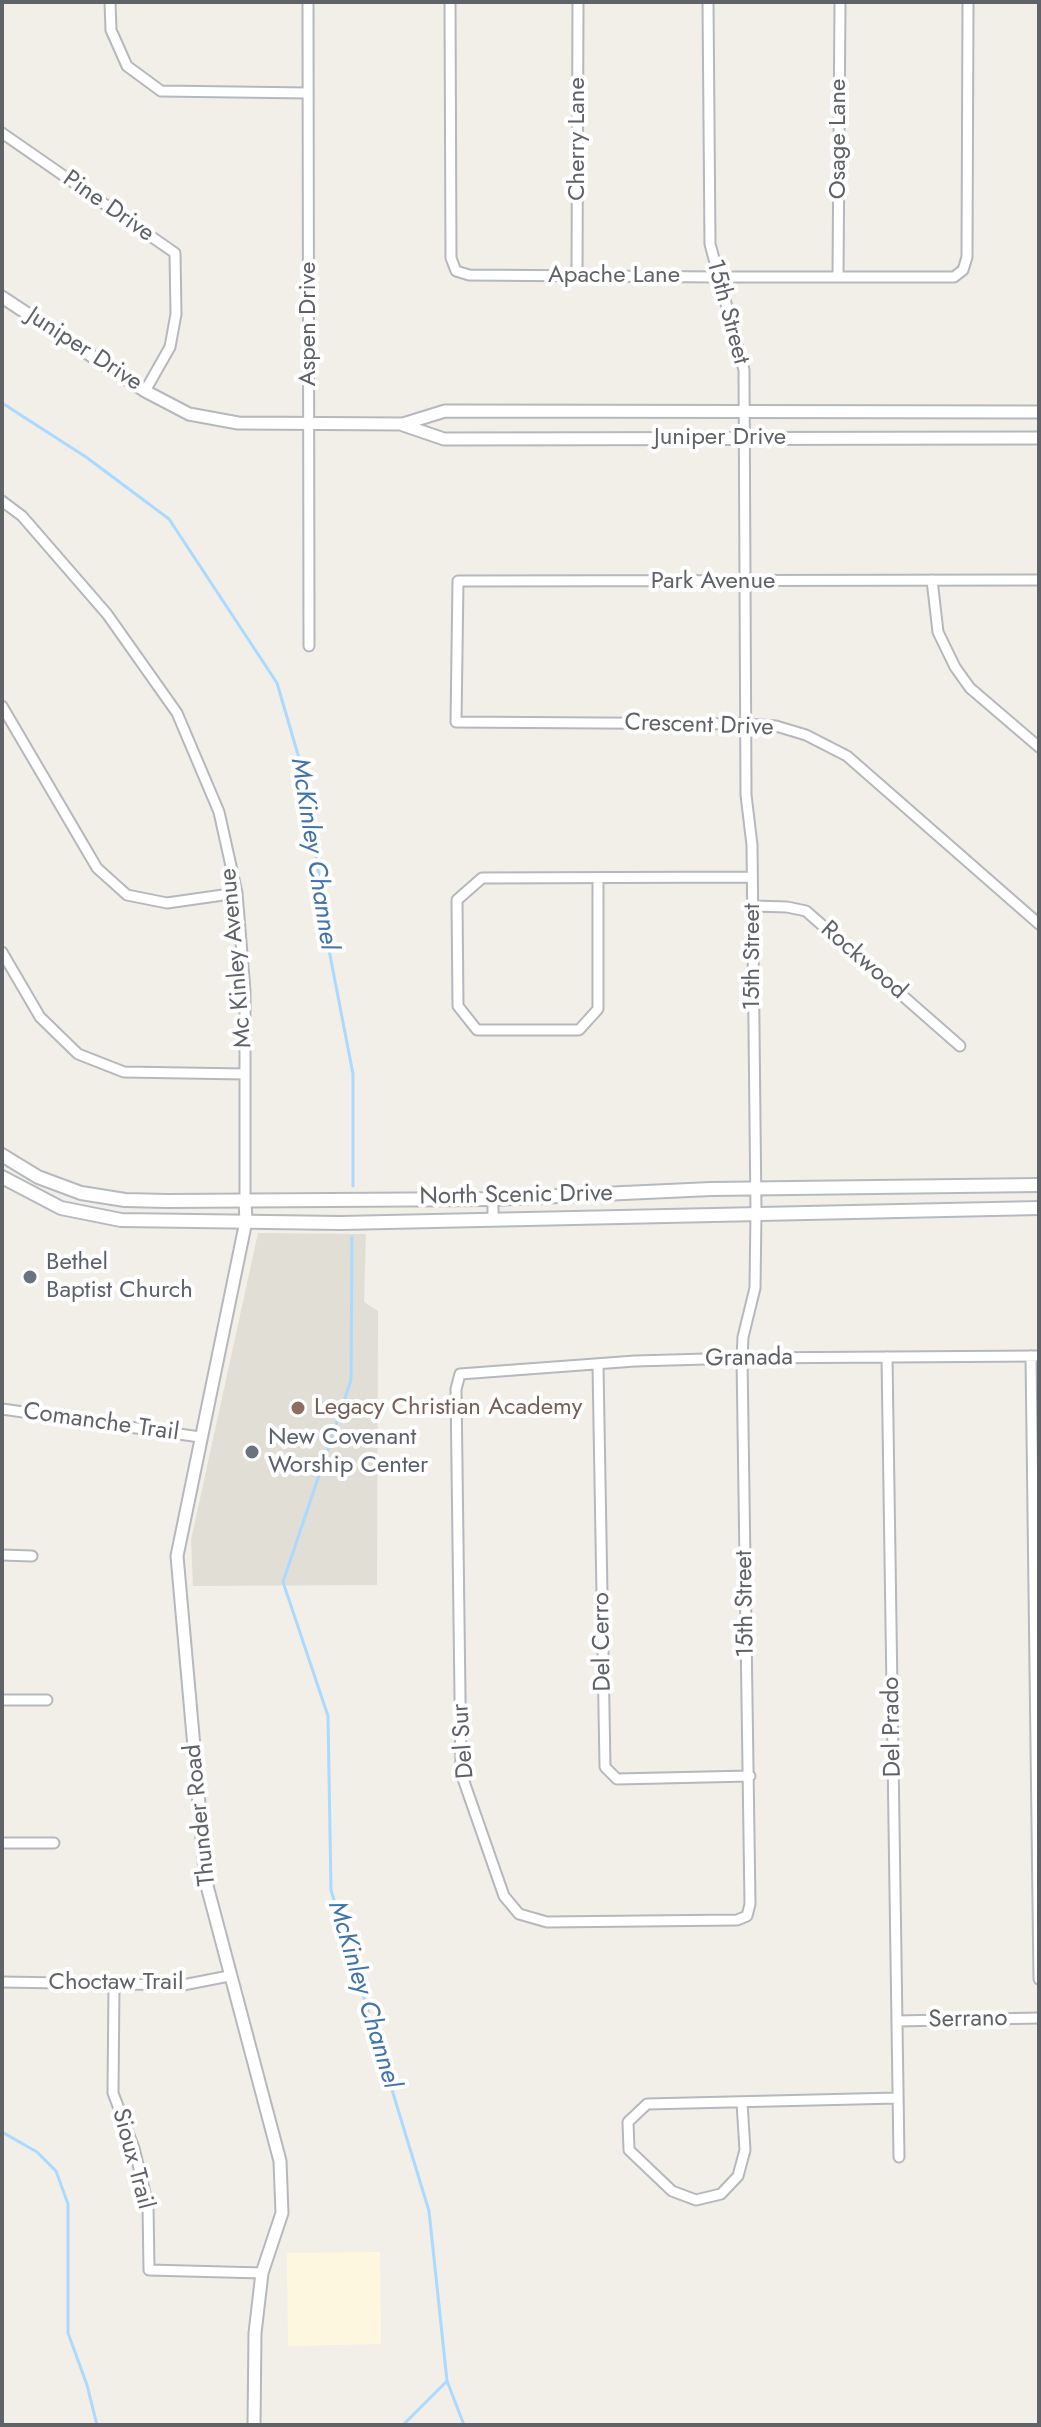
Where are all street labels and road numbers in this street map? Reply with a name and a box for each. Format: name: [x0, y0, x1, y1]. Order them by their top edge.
street label: Cherry Lane: [564, 77, 592, 201]
street label: Osage Lane: [825, 79, 853, 199]
street label: Pine Drive: [57, 165, 159, 249]
street label: 15th Street: [699, 257, 755, 367]
street label: Aspen Drive: [295, 262, 323, 386]
street label: Apache Lane: [548, 262, 680, 290]
street label: Juniper Drive: [21, 302, 147, 398]
street label: Juniper Drive: [654, 424, 786, 452]
street label: Park Avenue: [651, 568, 775, 596]
street label: Crescent Drive: [624, 709, 774, 743]
street label: Mc Kinley Avenue: [215, 867, 259, 1049]
street label: 15th Street: [739, 903, 767, 1011]
street label: Rockwood: [814, 916, 912, 1006]
street label: North Scenic Drive: [419, 1180, 613, 1212]
street label: Granada: [705, 1344, 793, 1374]
street label: Comanche Trail: [21, 1398, 181, 1448]
street label: 15th Street: [731, 1550, 761, 1658]
street label: Del Cerro: [588, 1592, 618, 1692]
street label: Del Prado: [878, 1676, 908, 1778]
street label: Del Sur: [447, 1702, 481, 1780]
street label: Thunder Road: [179, 1743, 223, 1887]
street label: Choctaw Trail: [48, 1969, 184, 1997]
street label: Serrano: [928, 2005, 1008, 2035]
street label: Sioux Trail: [105, 2105, 159, 2213]

